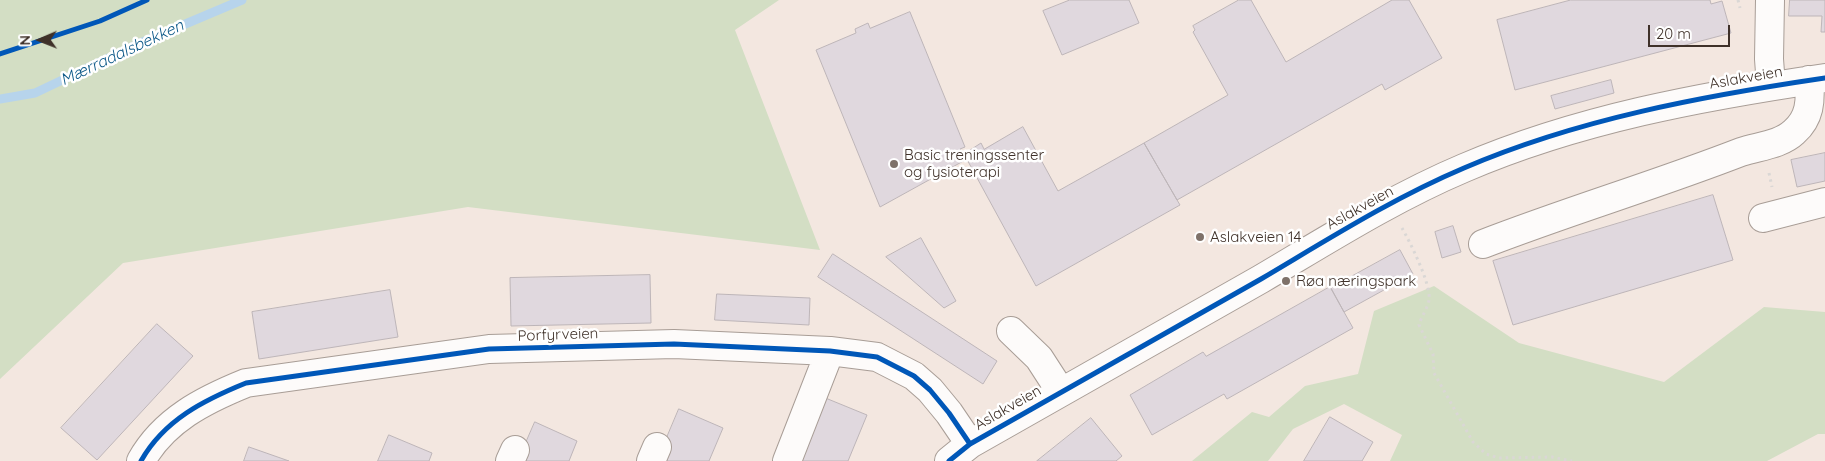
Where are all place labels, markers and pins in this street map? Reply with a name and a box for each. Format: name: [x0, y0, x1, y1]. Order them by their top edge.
place label: Basic treningssenter og fysioterapi: [904, 146, 1044, 181]
marker: Basic treningssenter og fysioterapi: [888, 158, 900, 170]
place label: Aslakveien 14: [1210, 228, 1301, 246]
marker: Aslakveien 14: [1194, 231, 1206, 243]
place label: Røa næringspark: [1296, 272, 1416, 290]
marker: Røa næringspark: [1280, 275, 1292, 287]

